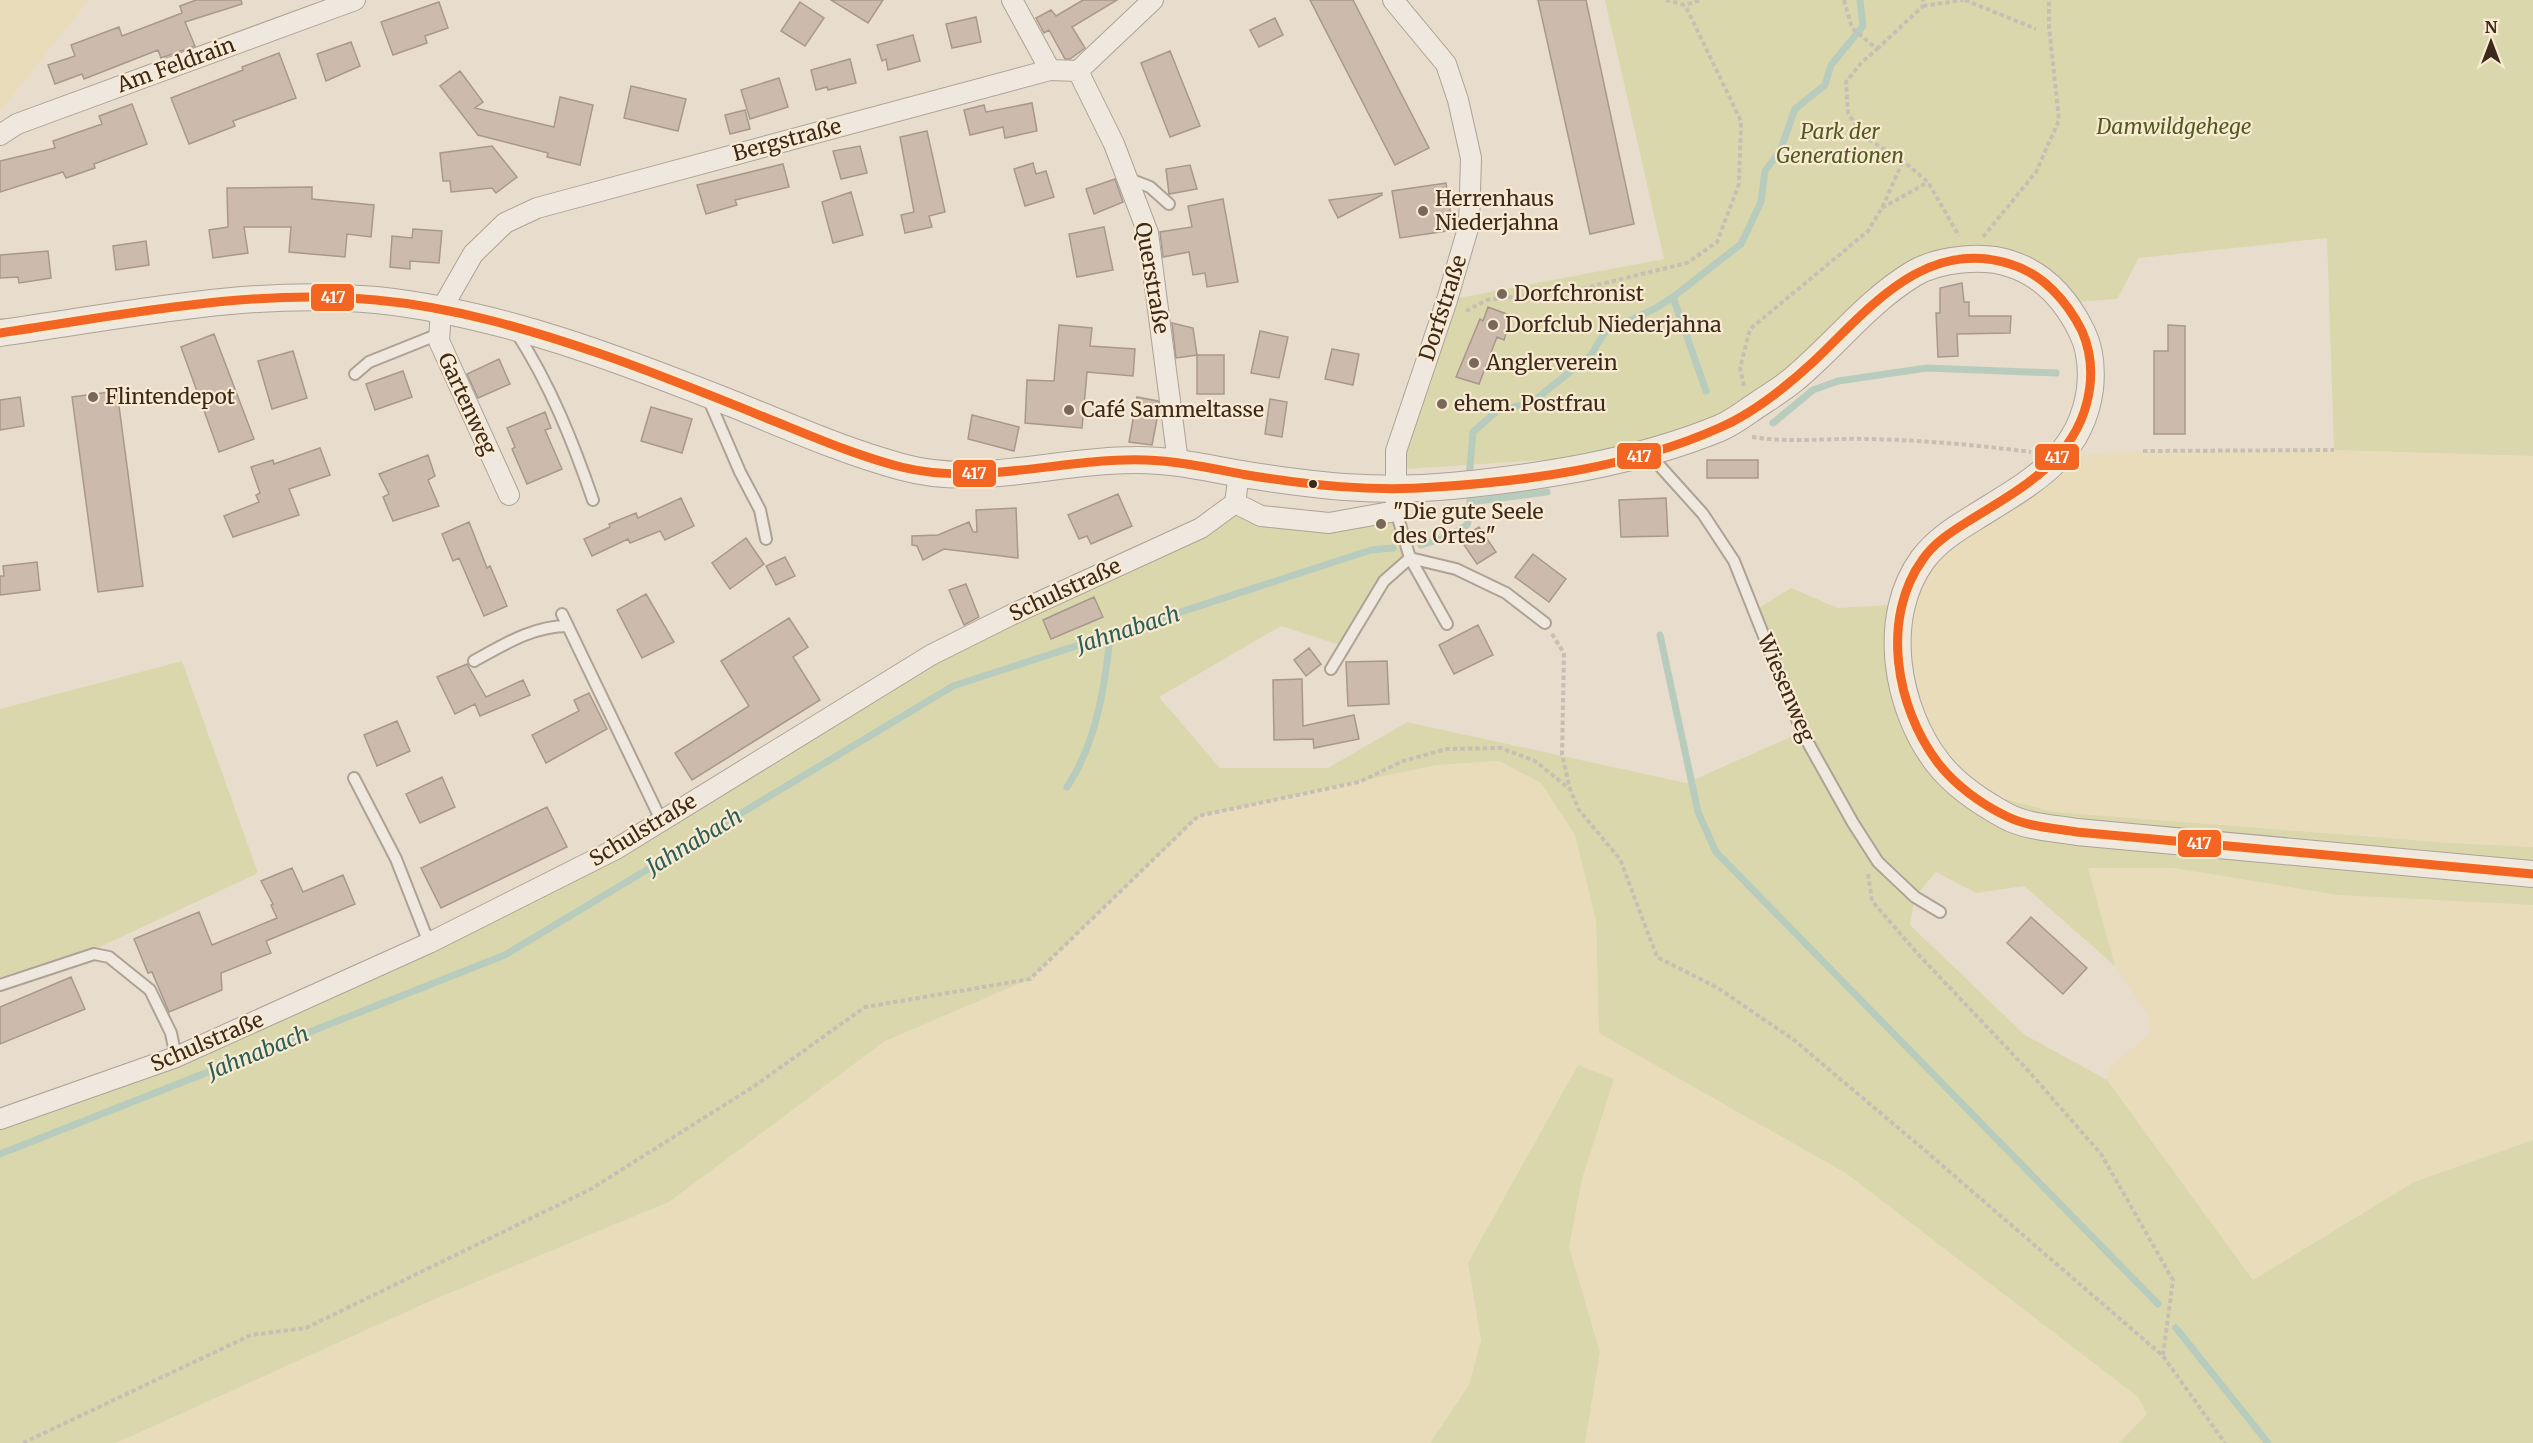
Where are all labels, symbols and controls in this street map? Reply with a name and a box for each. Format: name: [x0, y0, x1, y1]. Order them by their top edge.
north arrow: [2461, 12, 2521, 72]
text: N: [2485, 17, 2498, 37]
street label: Am Feldrain: [112, 31, 239, 99]
street label: Bergstraße: [730, 112, 844, 167]
park label: Damwildgehege: [2095, 113, 2252, 140]
park label: Park der Generationen: [1776, 118, 1904, 169]
place label: Herrenhaus Niederjahna: [1435, 185, 1559, 236]
marker: Herrenhaus Niederjahna: [1416, 204, 1430, 218]
street label: Querstraße: [1129, 220, 1176, 336]
street label: Dorfstraße: [1413, 251, 1472, 364]
place label: Dorfchronist: [1514, 280, 1644, 307]
line badge: 417: [310, 283, 355, 312]
text: 417: [320, 287, 346, 307]
marker: Dorfchronist: [1495, 287, 1509, 301]
place label: Dorfclub Niederjahna: [1505, 311, 1721, 338]
marker: Dorfclub Niederjahna: [1486, 318, 1500, 332]
street label: Gartenweg: [432, 348, 503, 459]
place label: Anglerverein: [1485, 349, 1618, 376]
marker: Anglerverein: [1467, 356, 1481, 370]
place label: Flintendepot: [105, 383, 235, 410]
marker: Flintendepot: [86, 390, 100, 404]
place label: ehem. Postfrau: [1454, 390, 1606, 417]
place label: Café Sammeltasse: [1081, 396, 1264, 423]
marker: ehem. Postfrau: [1435, 397, 1449, 411]
marker: Café Sammeltasse: [1062, 403, 1076, 417]
line badge: 417: [1616, 442, 1662, 470]
line badge: 417: [2034, 443, 2080, 471]
text: 417: [1626, 446, 1652, 466]
text: 417: [2044, 447, 2070, 467]
line badge: 417: [952, 459, 997, 488]
text: 417: [961, 463, 987, 483]
unlabelled marker: [1307, 478, 1319, 490]
place label: "Die gute Seele des Ortes": [1393, 498, 1544, 549]
marker: "Die gute Seele des Ortes": [1374, 517, 1388, 531]
street label: Schulstraße: [1005, 552, 1125, 627]
water label: Jahnabach: [1071, 599, 1183, 659]
street label: Wiesenweg: [1751, 629, 1821, 746]
street label: Schulstraße: [584, 787, 701, 872]
water label: Jahnabach: [639, 802, 747, 882]
line badge: 417: [2177, 829, 2222, 858]
text: 417: [2186, 833, 2212, 853]
street label: Schulstraße: [146, 1006, 267, 1077]
water label: Jahnabach: [201, 1019, 313, 1086]

